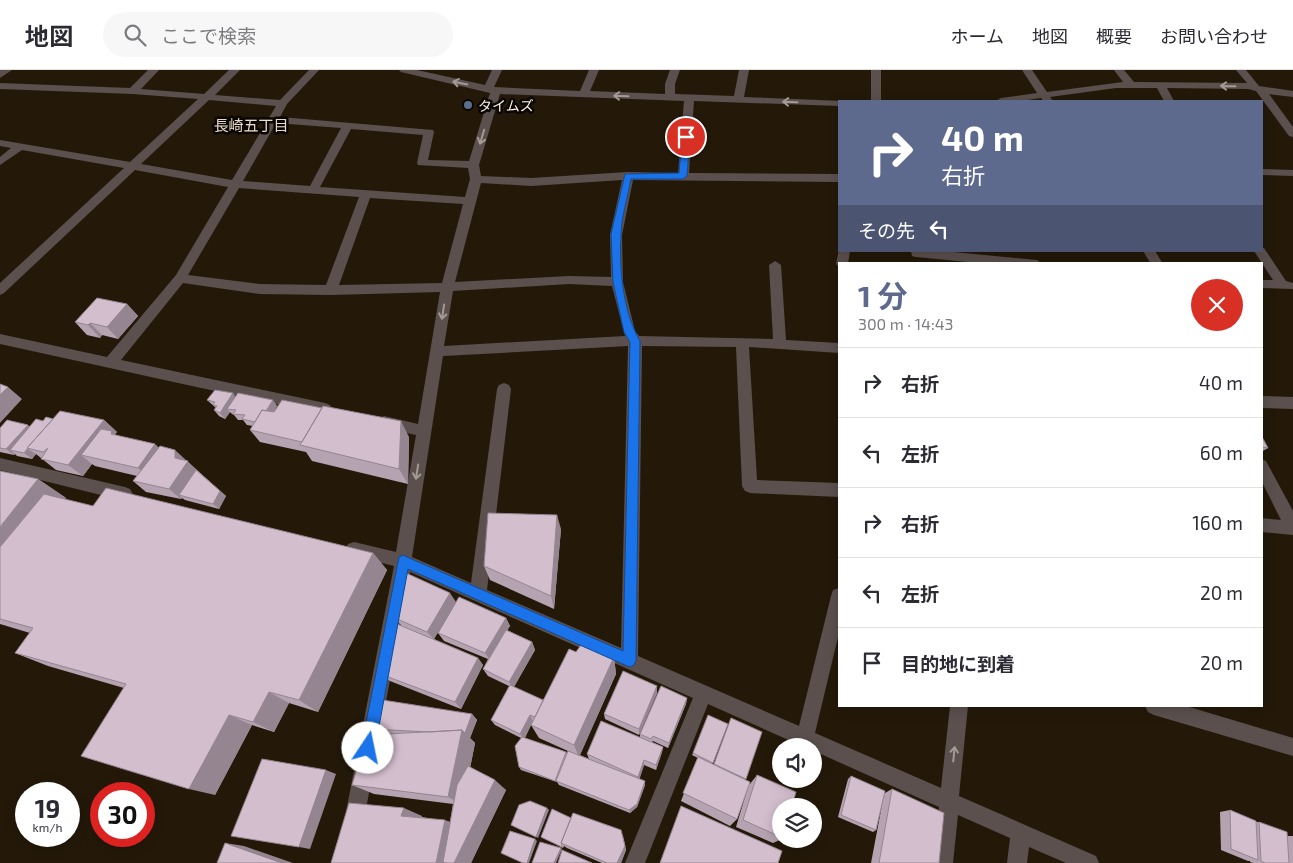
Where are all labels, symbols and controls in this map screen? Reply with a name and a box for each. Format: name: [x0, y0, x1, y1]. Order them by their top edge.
search box: [103, 12, 453, 57]
text: 地図: [25, 21, 73, 50]
icon: search: [121, 21, 149, 49]
text: ここで検索: [161, 24, 256, 47]
text: ホーム: [951, 25, 1004, 47]
text: 地図: [1032, 25, 1068, 47]
text: 概要: [1096, 25, 1132, 47]
text: お問い合わせ: [1160, 25, 1268, 47]
one-way arrow: [452, 77, 468, 87]
one-way arrow: [1220, 81, 1236, 91]
one-way arrow: [613, 91, 629, 100]
place label: タイムズ: [478, 97, 534, 114]
one-way arrow: [782, 97, 798, 106]
marker: タイムズ: [462, 99, 474, 111]
district label: 長崎五丁目: [213, 116, 289, 134]
pin: [665, 116, 707, 158]
text: 40 m: [941, 116, 1024, 158]
icon: right: [858, 120, 923, 185]
icon: arrive: [672, 123, 700, 151]
one-way arrow: [476, 129, 486, 145]
text: 右折: [941, 162, 985, 188]
icon: left: [925, 215, 953, 243]
text: その先: [858, 219, 915, 242]
text: 1 分: [858, 277, 907, 313]
button: close: [1191, 279, 1243, 331]
one-way arrow: [438, 303, 448, 319]
text: 300 m · 14:43: [858, 314, 953, 333]
icon: right: [858, 369, 886, 397]
text: 40 m: [1199, 371, 1243, 394]
text: 右折: [901, 372, 939, 395]
icon: left: [858, 439, 886, 467]
text: 60 m: [1200, 441, 1243, 464]
text: 左折: [901, 442, 939, 465]
one-way arrow: [412, 464, 422, 480]
icon: right: [858, 509, 886, 537]
text: 160 m: [1192, 511, 1243, 534]
text: 右折: [901, 512, 939, 535]
icon: left: [858, 579, 886, 607]
text: 20 m: [1200, 581, 1243, 604]
text: 左折: [901, 582, 939, 605]
icon: arrive: [858, 649, 886, 677]
text: 20 m: [1200, 651, 1243, 674]
text: 目的地に到着: [901, 652, 1015, 675]
position arrow: [341, 721, 393, 773]
map controls: [772, 738, 822, 848]
button: sound: [772, 738, 822, 788]
one-way arrow: [949, 746, 959, 762]
speed limit sign: 30: [90, 782, 155, 847]
text: 19: [35, 793, 60, 823]
button: layers: [772, 798, 822, 848]
text: km/h: [33, 820, 62, 834]

